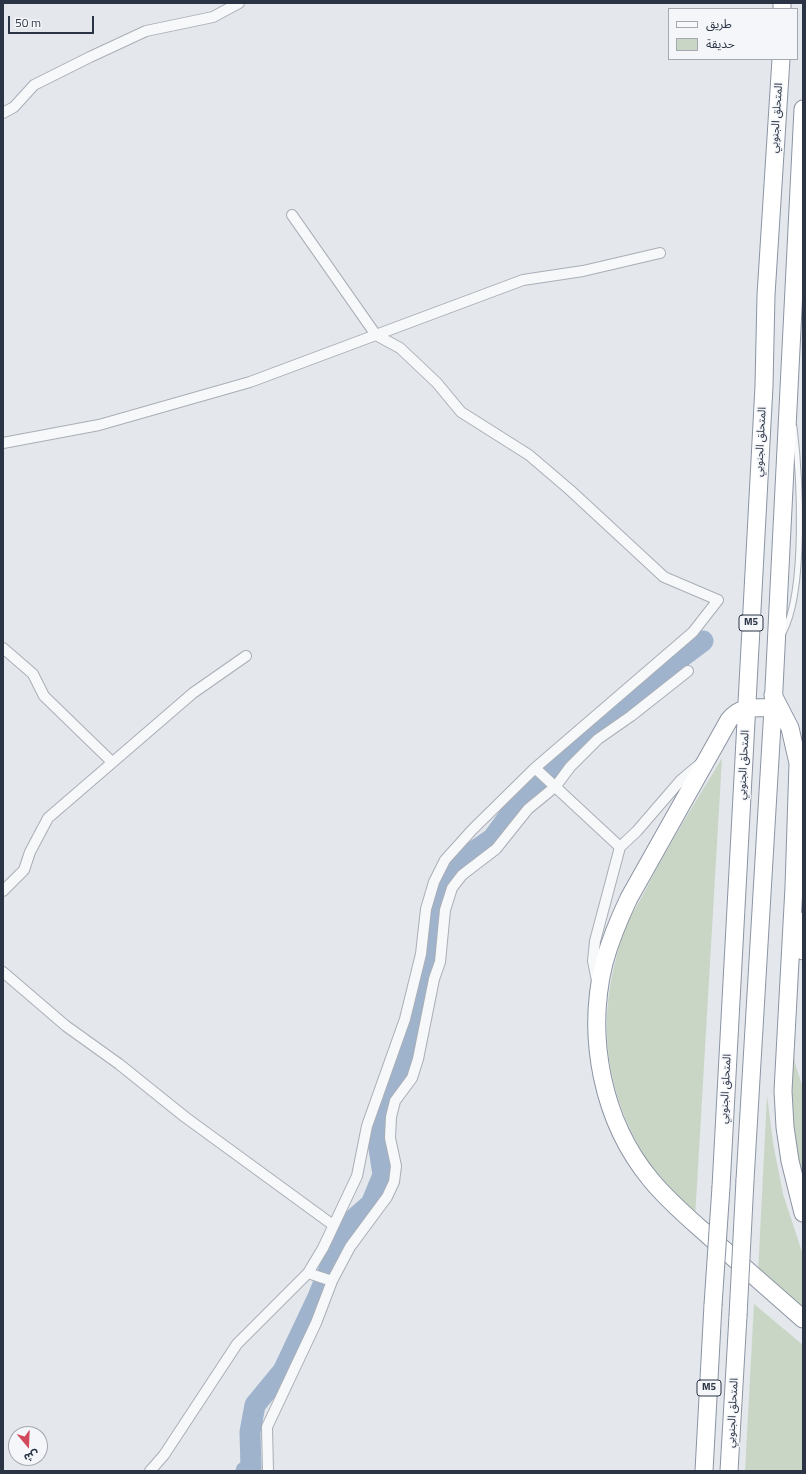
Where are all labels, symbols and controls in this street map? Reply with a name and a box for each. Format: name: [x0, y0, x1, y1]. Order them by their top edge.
scale bar: [10, 8, 96, 34]
legend: [668, 8, 798, 60]
text: 50 m: [15, 13, 41, 32]
text: طريق: [706, 14, 732, 33]
text: حديقة: [706, 34, 735, 53]
street label: المتحلق الجنوبي: [768, 83, 786, 153]
street label: المتحلق الجنوبي: [753, 407, 769, 477]
road number: M5: [739, 615, 763, 631]
street label: المتحلق الجنوبي: [736, 730, 752, 800]
street label: المتحلق الجنوبي: [718, 1054, 734, 1124]
street label: المتحلق الجنوبي: [725, 1378, 741, 1448]
road number: M5: [697, 1380, 721, 1396]
north arrow: [8, 1426, 48, 1466]
text: ش: [22, 1446, 41, 1466]

